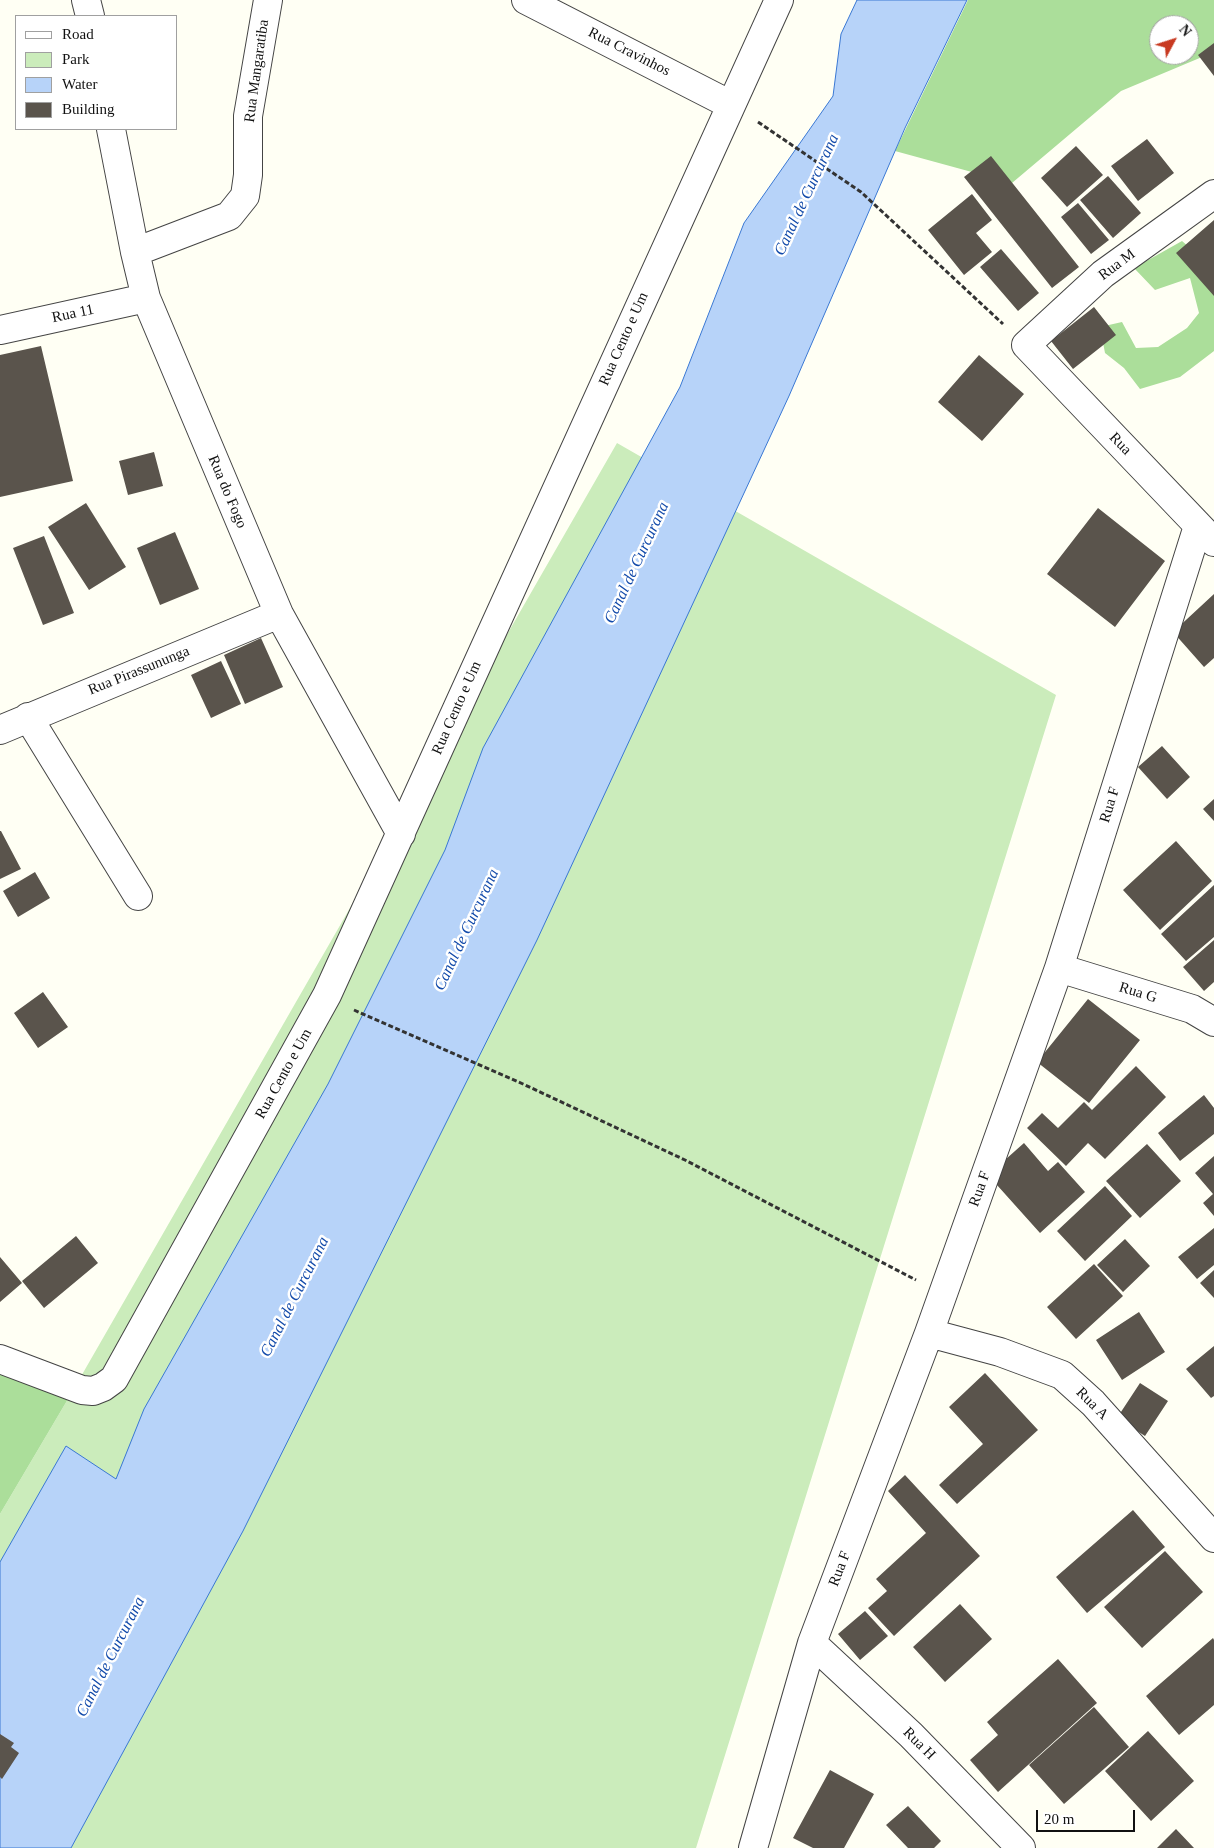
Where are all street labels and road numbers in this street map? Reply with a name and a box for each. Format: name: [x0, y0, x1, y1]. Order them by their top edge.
street label: Rua Mangaratiba: [241, 18, 273, 124]
street label: Rua Cravinhos: [585, 24, 673, 80]
street label: Rua M: [1095, 245, 1139, 285]
street label: Rua Cento e Um: [595, 289, 653, 389]
street label: Rua 11: [50, 301, 96, 327]
street label: Rua: [1105, 429, 1135, 459]
street label: Rua do Fogo: [204, 453, 250, 531]
street label: Rua Pirassununga: [86, 642, 192, 700]
street label: Rua Cento e Um: [428, 658, 486, 758]
street label: Rua F: [1096, 785, 1124, 825]
street label: Rua G: [1117, 979, 1159, 1007]
street label: Rua Cento e Um: [252, 1026, 316, 1122]
street label: Rua F: [965, 1169, 995, 1209]
street label: Rua A: [1072, 1384, 1112, 1424]
street label: Rua F: [825, 1549, 855, 1589]
street label: Rua H: [899, 1724, 939, 1764]

